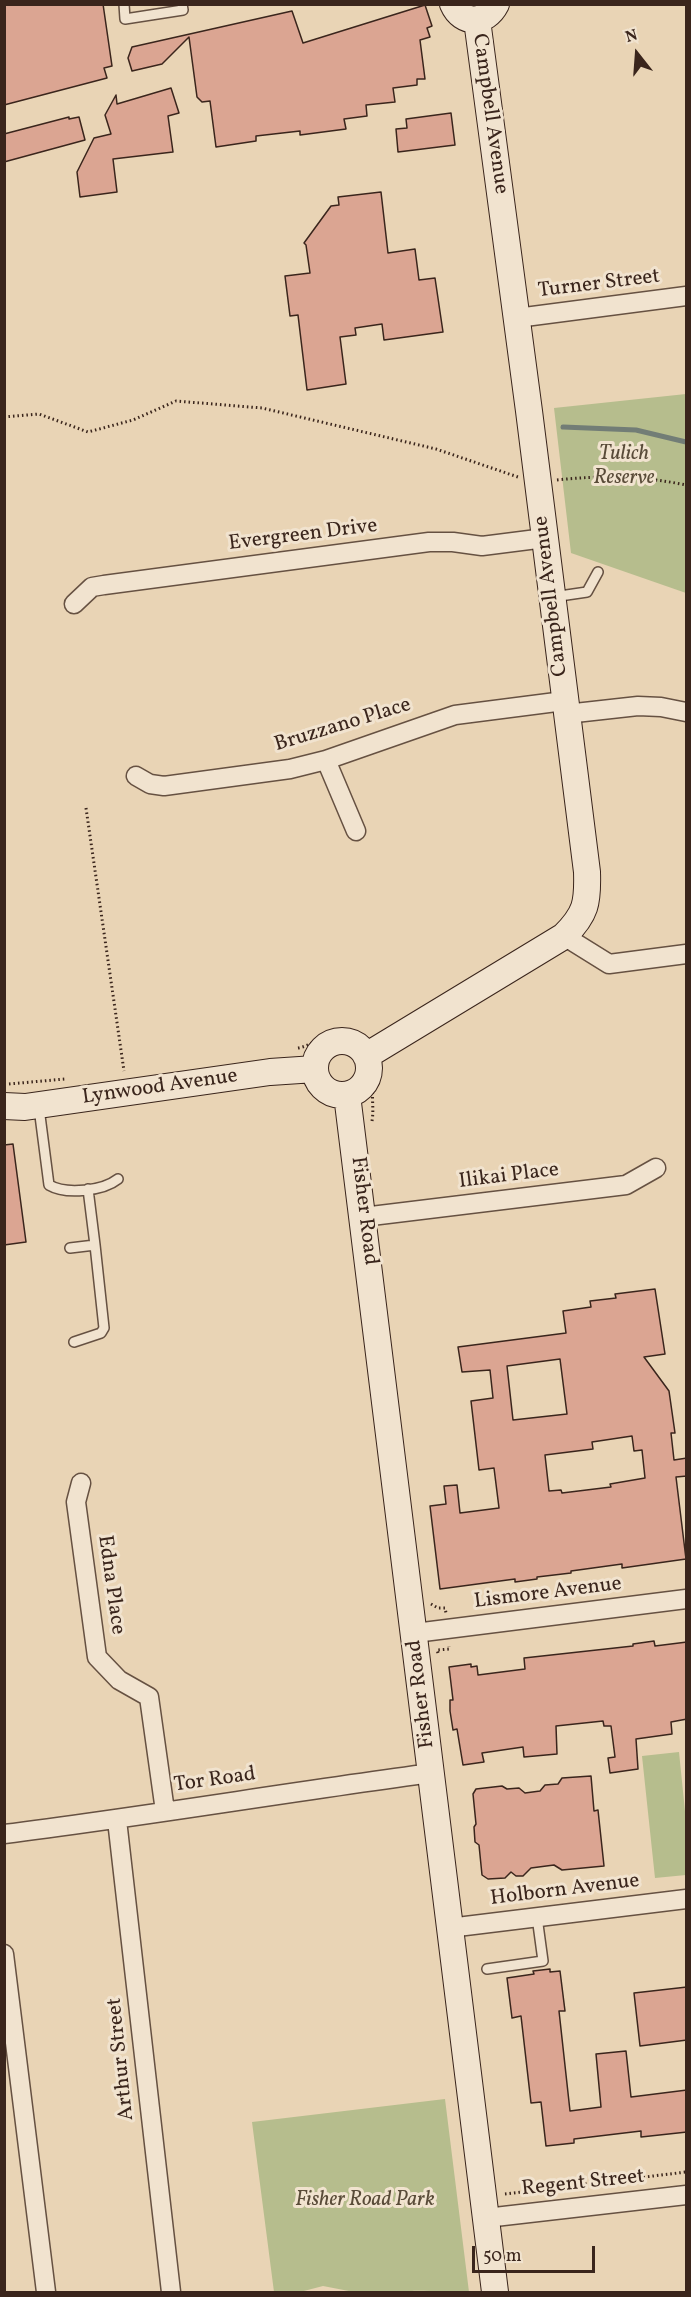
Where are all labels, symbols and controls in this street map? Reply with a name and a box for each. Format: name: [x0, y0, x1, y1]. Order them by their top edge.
north arrow: [607, 24, 667, 84]
text: N: [623, 25, 641, 49]
street label: Campbell Avenue: [465, 32, 513, 196]
street label: Turner Street: [537, 265, 661, 305]
park label: Tulich Reserve: [594, 442, 654, 492]
street label: Evergreen Drive: [227, 514, 379, 558]
street label: Campbell Avenue: [530, 514, 574, 678]
street label: Bruzzano Place: [272, 693, 414, 759]
street label: Lynwood Avenue: [81, 1065, 239, 1111]
street label: Fisher Road: [344, 1155, 382, 1267]
street label: Ilikai Place: [457, 1158, 561, 1196]
street label: Edna Place: [91, 1534, 129, 1636]
street label: Lismore Avenue: [473, 1572, 623, 1616]
street label: Fisher Road: [403, 1638, 441, 1750]
street label: Tor Road: [172, 1763, 258, 1799]
street label: Holborn Avenue: [489, 1869, 641, 1913]
street label: Arthur Street: [103, 1996, 141, 2122]
street label: Regent Street: [520, 2165, 646, 2203]
park label: Fisher Road Park: [295, 2188, 435, 2214]
scale bar: [475, 2234, 598, 2272]
text: 50 m: [483, 2244, 522, 2269]

